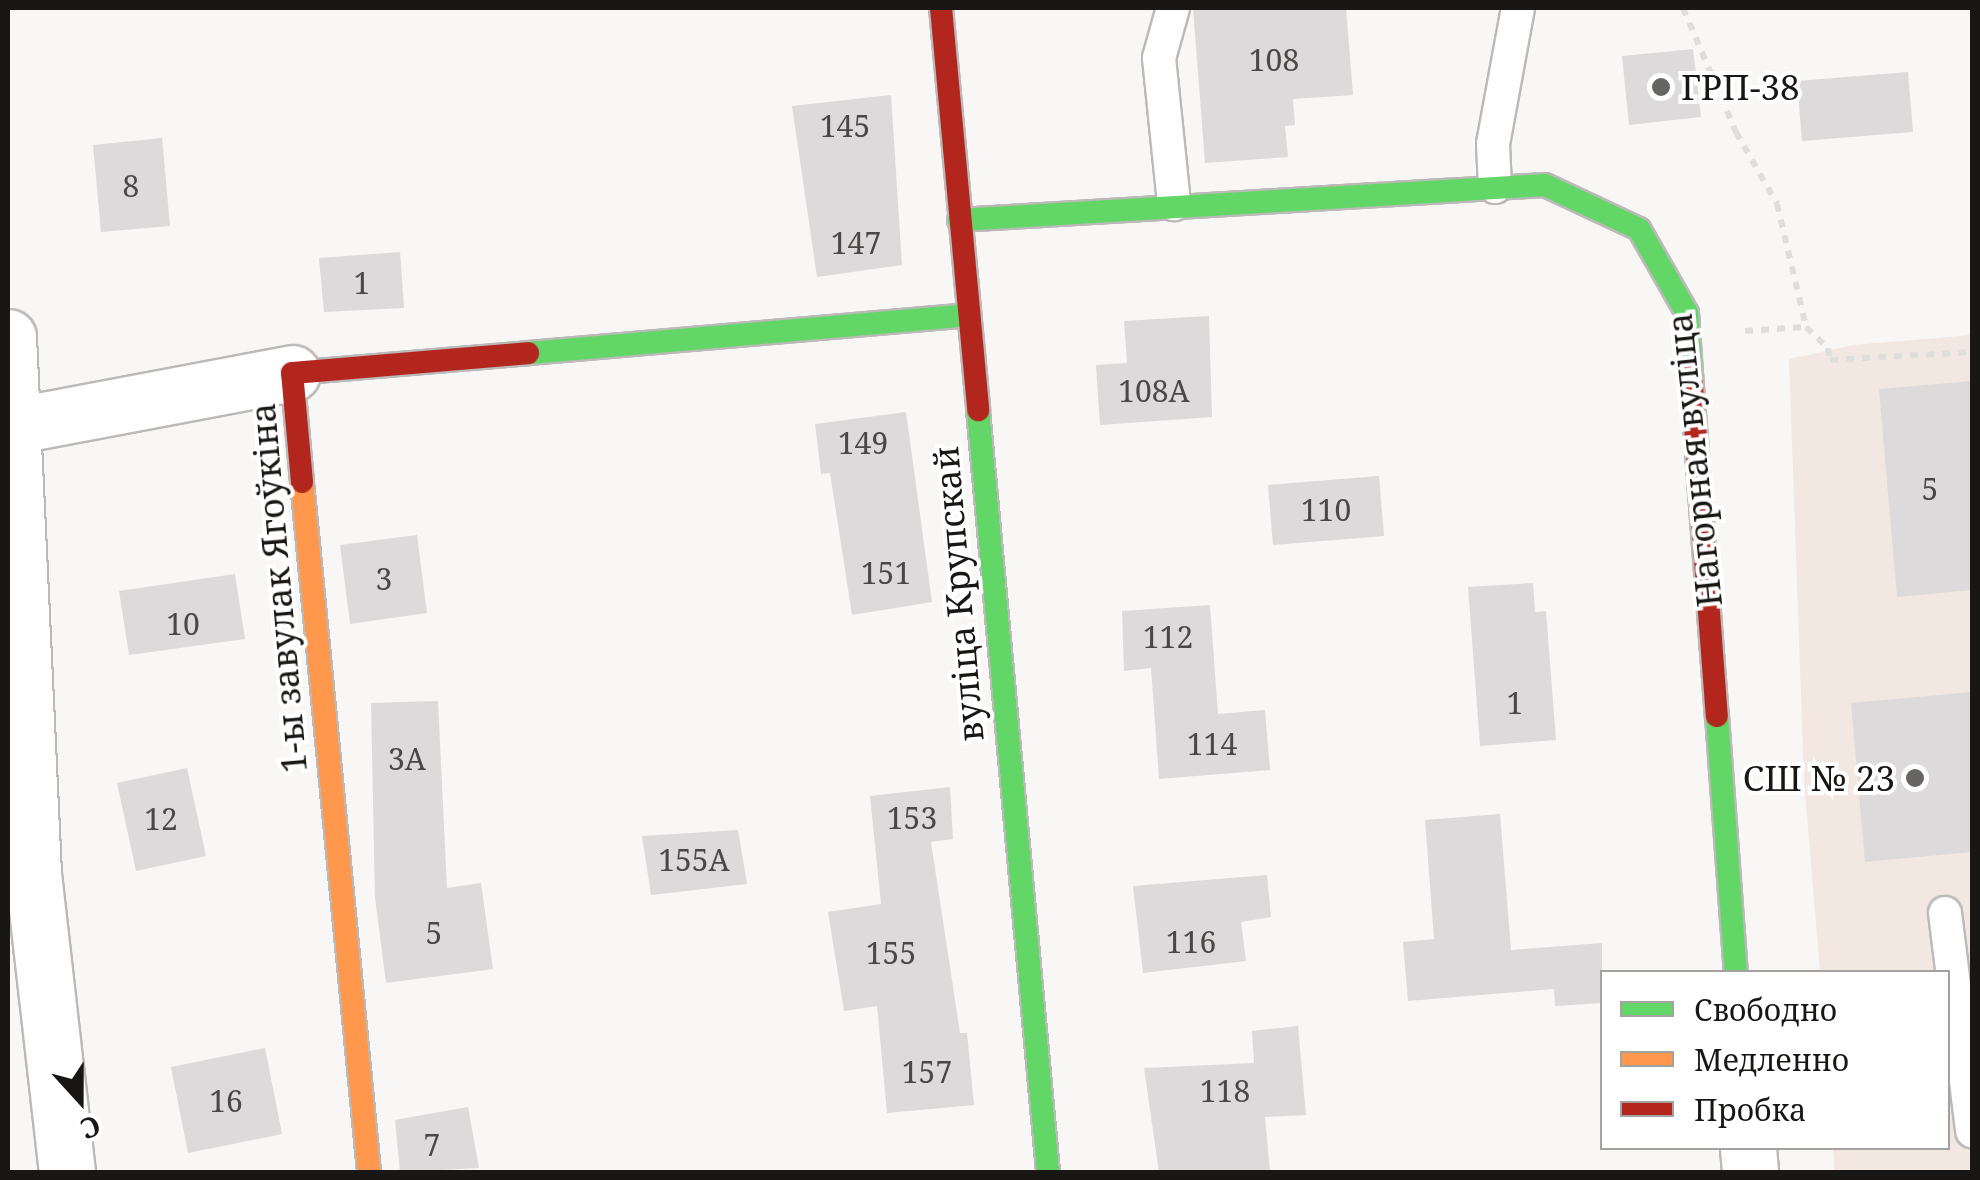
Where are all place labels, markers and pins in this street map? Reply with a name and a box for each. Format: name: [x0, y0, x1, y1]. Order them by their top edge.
place label: ГРП-38: [1681, 66, 1800, 108]
marker: ГРП-38: [1650, 76, 1672, 98]
place label: СШ № 23: [1743, 757, 1895, 799]
marker: СШ № 23: [1904, 767, 1926, 789]

